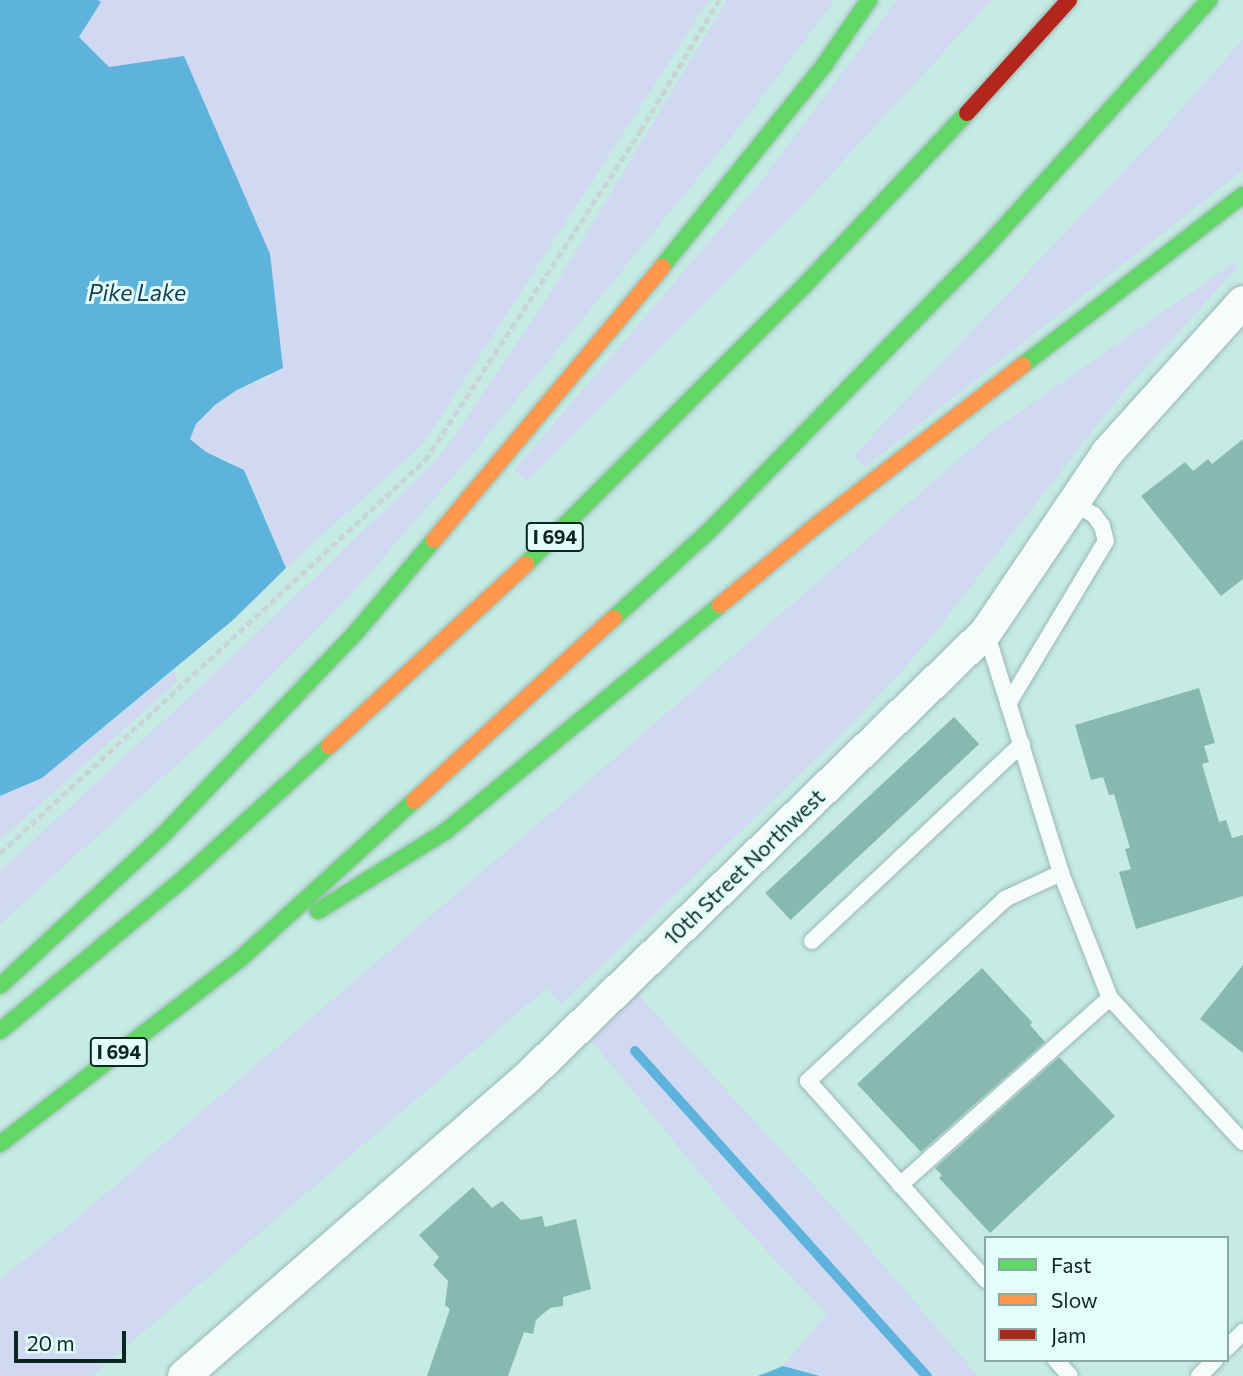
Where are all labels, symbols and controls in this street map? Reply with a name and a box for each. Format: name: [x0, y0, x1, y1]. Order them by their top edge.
water label: Pike Lake: [88, 278, 186, 306]
road number: I 694: [525, 522, 585, 552]
street label: 10th Street Northwest: [658, 784, 830, 950]
road number: I 694: [89, 1036, 149, 1068]
legend: [984, 1236, 1229, 1362]
text: Fast: [1051, 1252, 1092, 1277]
text: Slow: [1051, 1287, 1098, 1312]
scale bar: [18, 1316, 130, 1360]
text: Jam: [1051, 1322, 1086, 1347]
text: 20 m: [27, 1330, 75, 1355]

